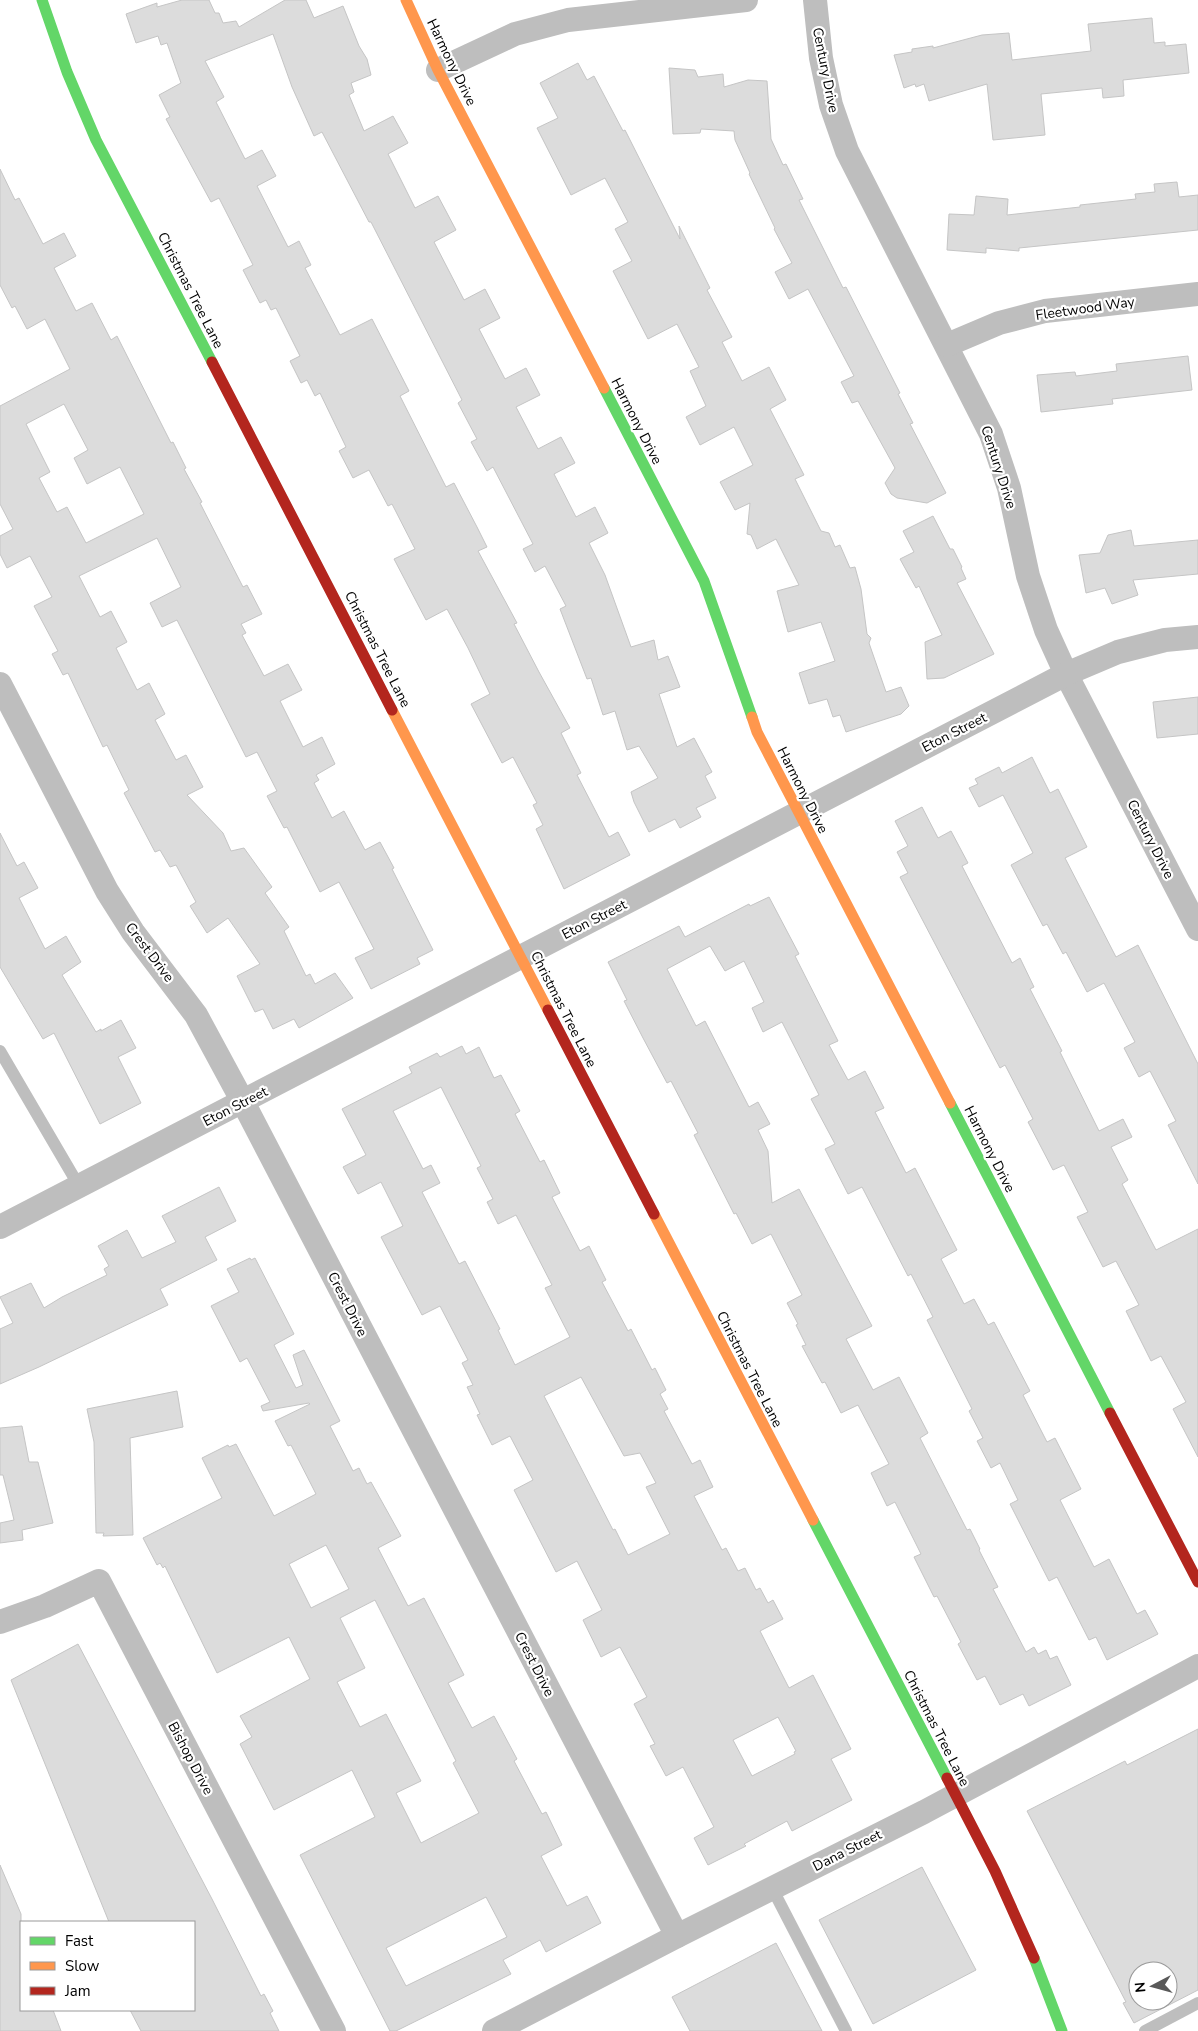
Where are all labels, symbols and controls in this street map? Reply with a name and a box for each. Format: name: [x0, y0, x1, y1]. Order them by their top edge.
street label: Harmony Drive: [422, 15, 481, 109]
street label: Century Drive: [808, 26, 843, 114]
street label: Christmas Tree Lane: [153, 229, 228, 352]
street label: Fleetwood Way: [1034, 292, 1137, 325]
street label: Harmony Drive: [607, 375, 667, 468]
street label: Century Drive: [976, 423, 1021, 511]
street label: Christmas Tree Lane: [340, 588, 415, 711]
street label: Eton Street: [919, 708, 990, 757]
street label: Harmony Drive: [773, 744, 833, 837]
street label: Century Drive: [1122, 796, 1179, 882]
street label: Eton Street: [559, 895, 630, 944]
street label: Crest Drive: [121, 919, 178, 986]
street label: Christmas Tree Lane: [526, 948, 601, 1071]
street label: Eton Street: [200, 1082, 271, 1131]
street label: Harmony Drive: [960, 1103, 1020, 1196]
street label: Crest Drive: [323, 1269, 372, 1340]
street label: Christmas Tree Lane: [712, 1308, 787, 1431]
street label: Crest Drive: [510, 1629, 559, 1700]
street label: Christmas Tree Lane: [899, 1667, 974, 1790]
street label: Bishop Drive: [163, 1718, 218, 1798]
street label: Dana Street: [810, 1825, 885, 1876]
legend: [20, 1921, 195, 2011]
text: Fast: [65, 1931, 94, 1951]
text: Slow: [65, 1956, 100, 1976]
north arrow: [1128, 1961, 1178, 2011]
text: Jam: [64, 1981, 91, 2001]
text: N: [1131, 1981, 1151, 1994]

